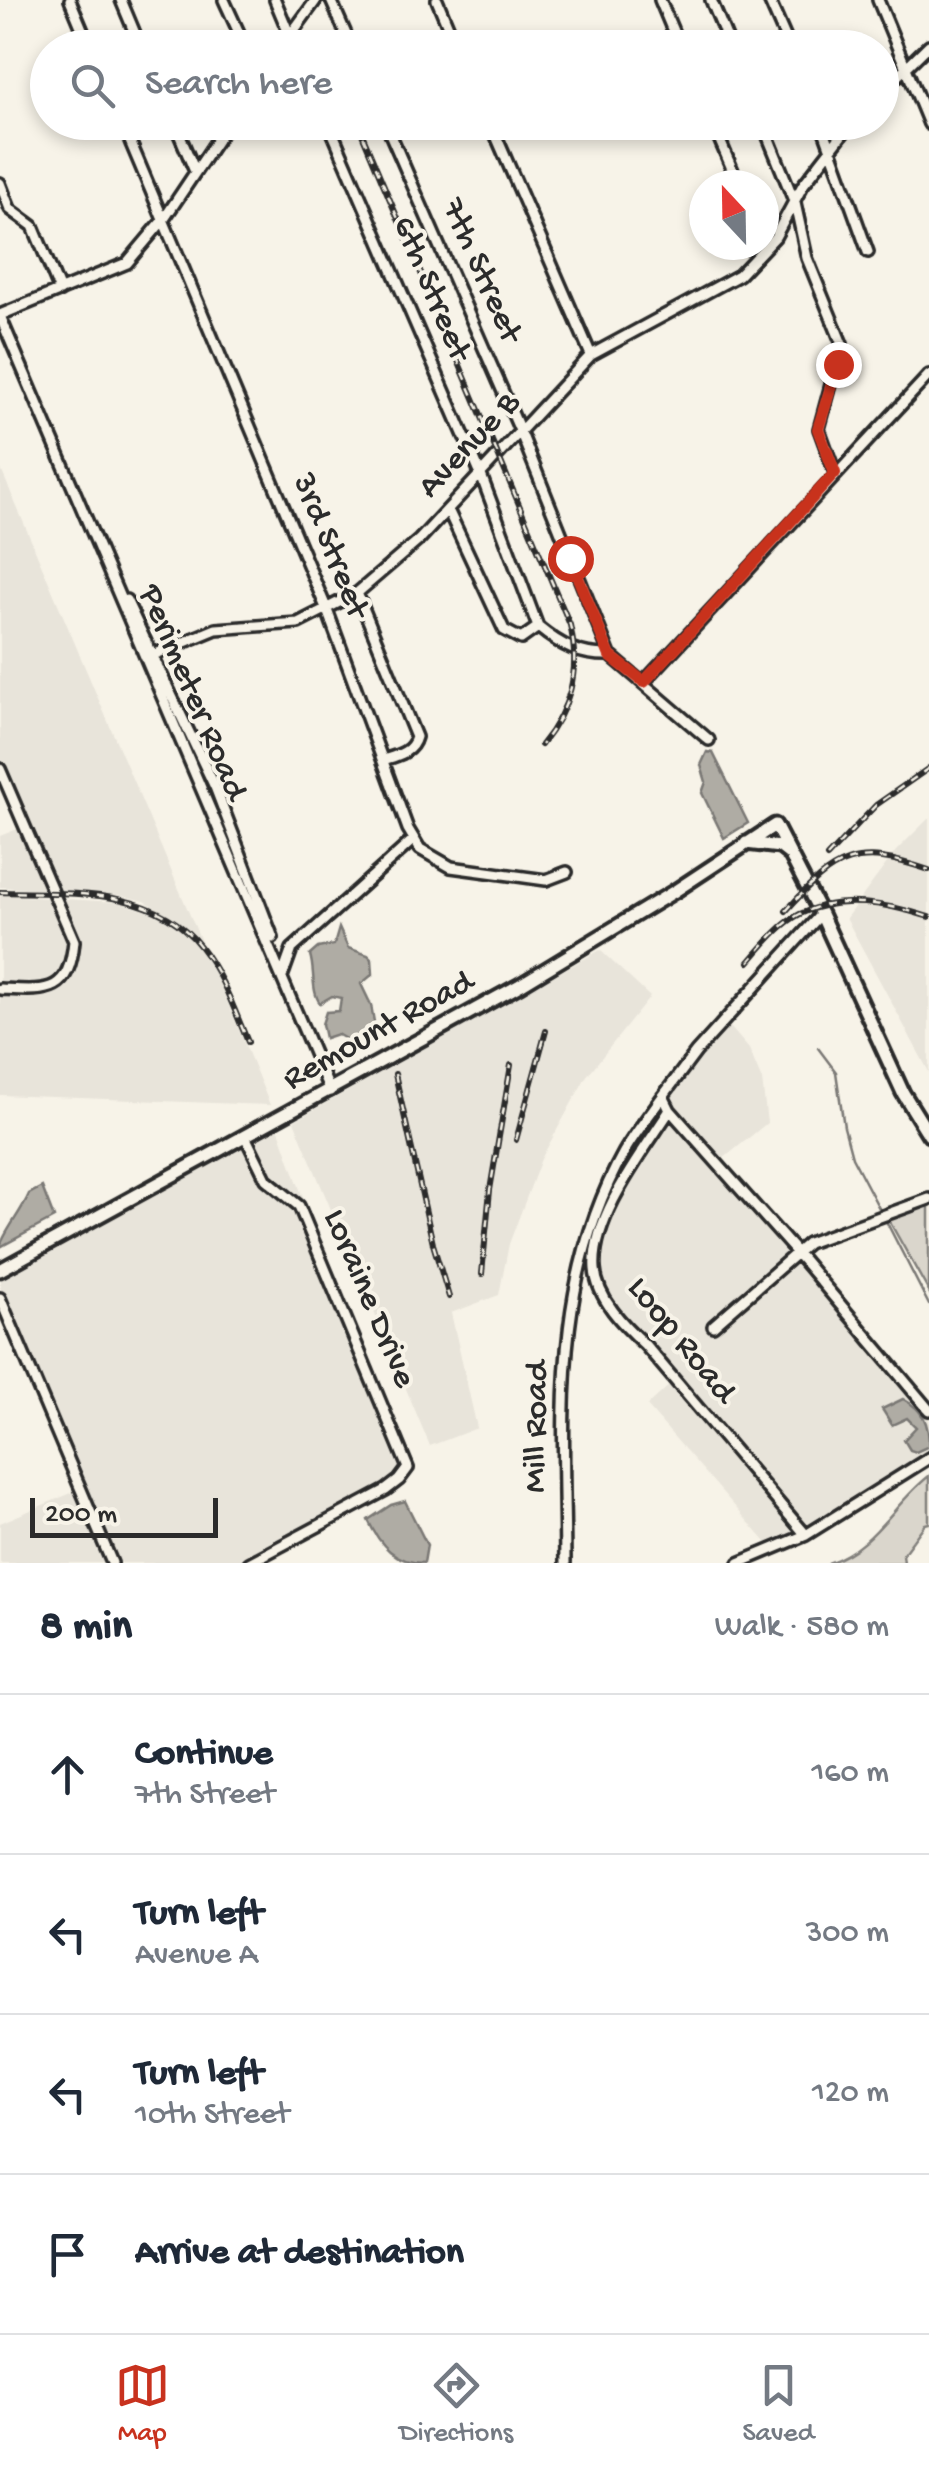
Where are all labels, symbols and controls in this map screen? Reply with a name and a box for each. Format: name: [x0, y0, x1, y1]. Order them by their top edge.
search box: [30, 30, 899, 140]
icon: search: [65, 58, 120, 113]
text: Search here: [145, 63, 332, 107]
north arrow: [689, 170, 779, 260]
street label: 7th Street: [430, 192, 531, 352]
street label: 6th Street: [381, 211, 480, 370]
route end: [816, 342, 862, 388]
street label: Avenue B: [410, 383, 531, 508]
street label: 3rd Street: [281, 467, 378, 627]
route start: [548, 536, 594, 582]
street label: Perimeter Road: [127, 578, 256, 809]
street label: Remount Road: [277, 962, 484, 1101]
street label: Loraine Drive: [312, 1204, 424, 1395]
street label: Loop Road: [617, 1269, 745, 1415]
street label: Mill Road: [516, 1358, 560, 1493]
scale bar: [30, 1493, 218, 1538]
text: 200 m: [45, 1499, 117, 1532]
text: 8 min: [40, 1604, 132, 1653]
text: Walk · 580 m: [715, 1609, 889, 1647]
text: Continue: [135, 1733, 273, 1777]
icon: ahead: [40, 1747, 95, 1802]
text: 160 m: [811, 1755, 889, 1793]
text: 7th Street: [135, 1777, 275, 1815]
text: Turn left: [135, 1893, 263, 1937]
icon: left: [40, 1907, 95, 1962]
text: 300 m: [806, 1915, 889, 1953]
text: Avenue A: [135, 1937, 258, 1975]
text: Turn left: [135, 2053, 263, 2097]
icon: left: [40, 2067, 95, 2122]
text: 120 m: [812, 2075, 889, 2113]
text: 10th Street: [135, 2097, 289, 2135]
icon: arrive: [40, 2227, 95, 2282]
text: Arrive at destination: [135, 2232, 464, 2276]
tab: Map: [115, 2358, 170, 2451]
tab: Directions: [399, 2358, 513, 2451]
tab: Saved: [742, 2358, 814, 2451]

